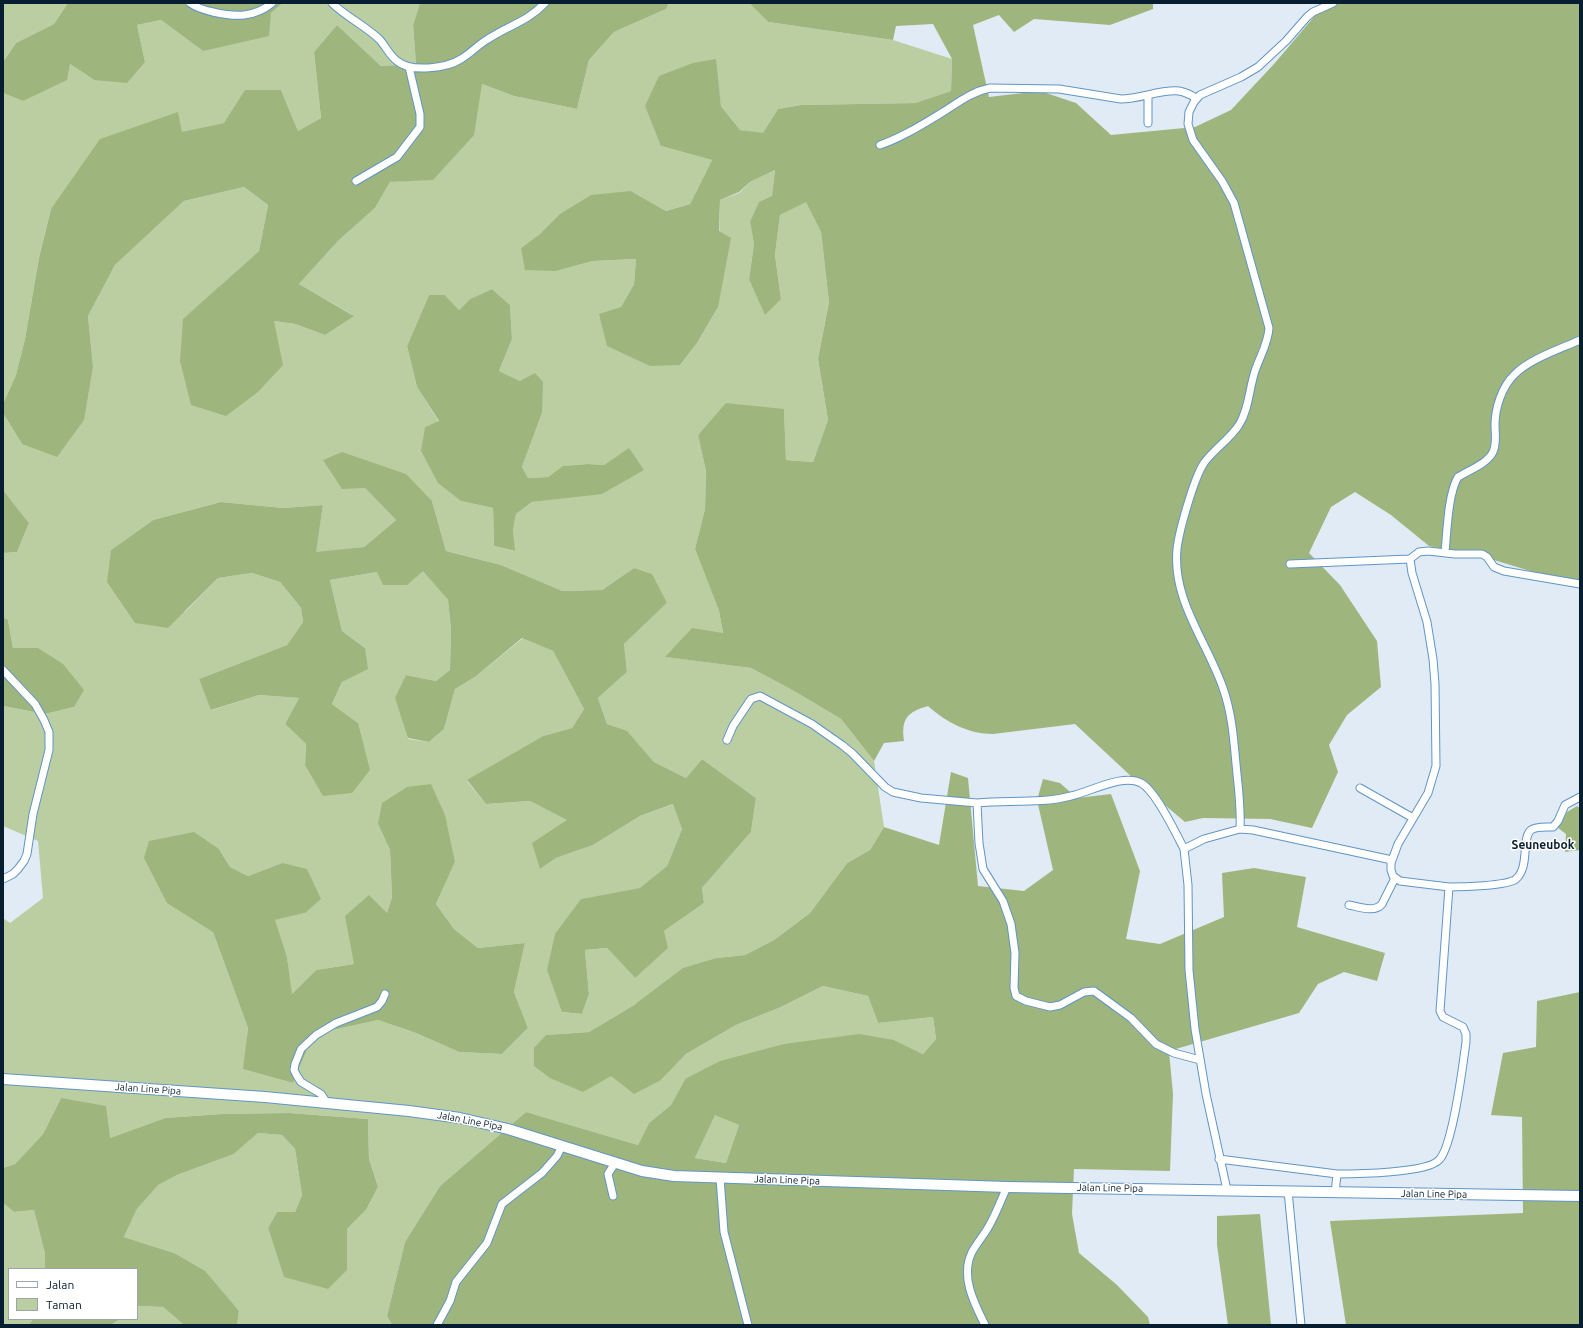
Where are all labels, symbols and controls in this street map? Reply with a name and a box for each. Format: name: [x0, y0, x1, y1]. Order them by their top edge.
district label: Seuneubok: [1512, 838, 1574, 852]
street label: Jalan Line Pipa: [115, 1081, 181, 1097]
street label: Jalan Line Pipa: [436, 1109, 504, 1133]
street label: Jalan Line Pipa: [754, 1173, 820, 1187]
street label: Jalan Line Pipa: [1077, 1181, 1143, 1195]
street label: Jalan Line Pipa: [1401, 1187, 1467, 1201]
legend: [8, 1268, 138, 1320]
text: Jalan: [46, 1278, 74, 1291]
text: Taman: [46, 1298, 82, 1311]

